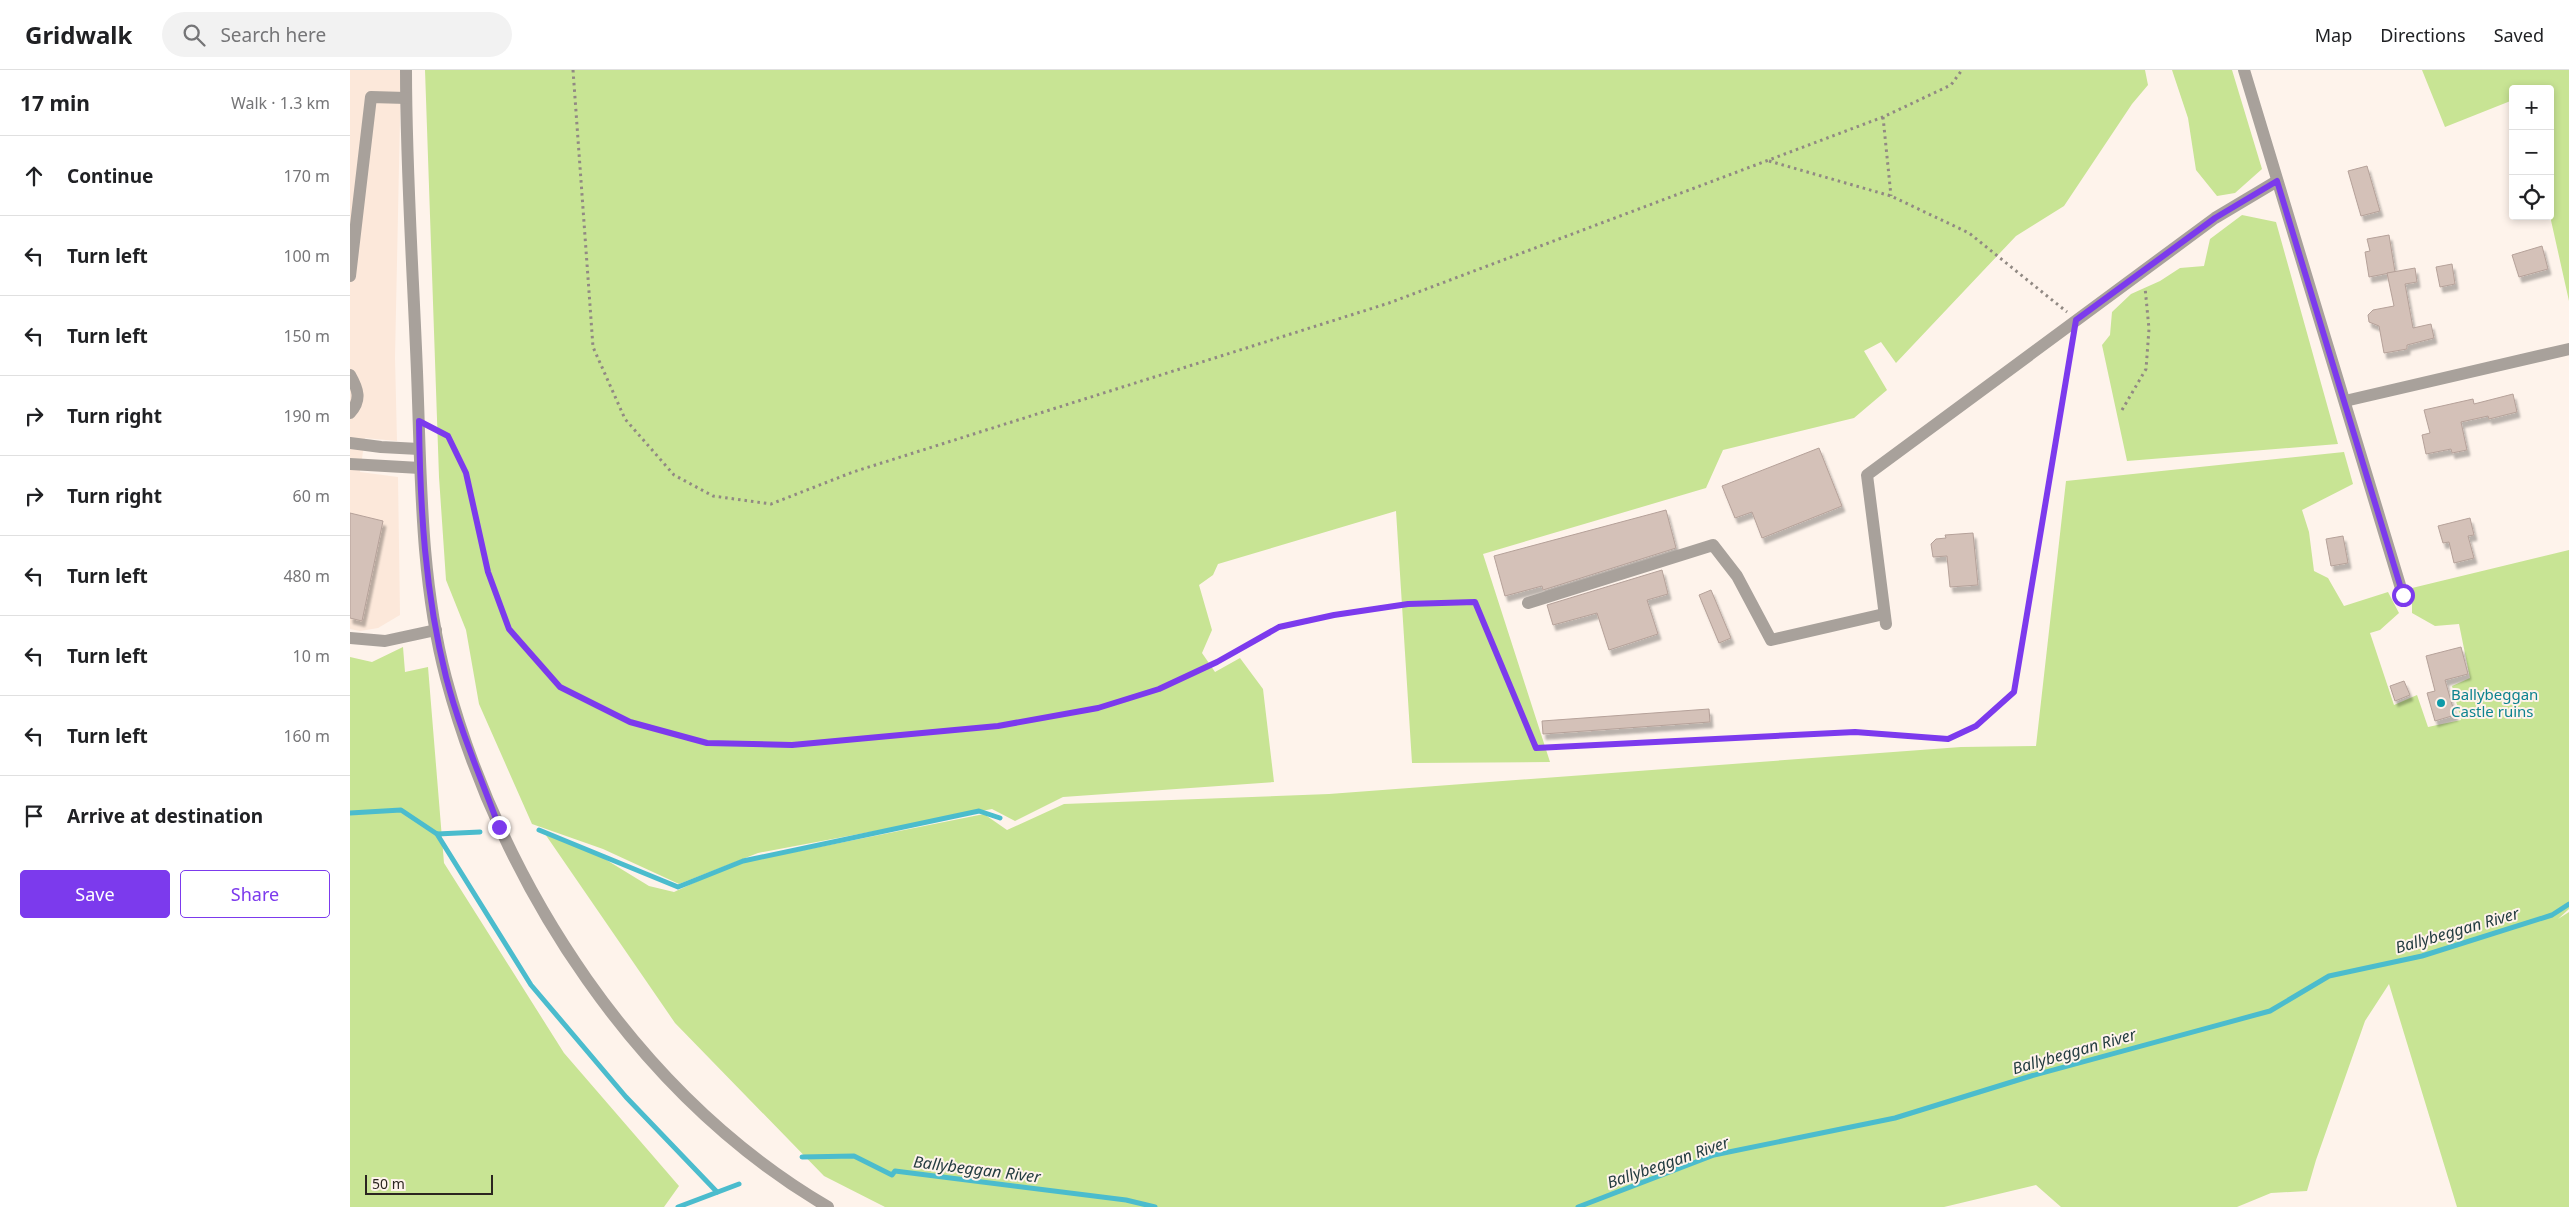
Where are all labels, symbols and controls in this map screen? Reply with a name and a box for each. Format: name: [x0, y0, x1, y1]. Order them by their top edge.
search box: [162, 12, 512, 57]
text: Gridwalk: [25, 18, 132, 51]
icon: search: [180, 21, 208, 49]
text: Search here: [220, 22, 326, 48]
text: Map: [2315, 23, 2352, 47]
text: Directions: [2380, 23, 2466, 47]
text: Saved: [2494, 23, 2544, 47]
map controls: [2509, 85, 2554, 220]
button: +: [2509, 85, 2554, 130]
text: 17 min: [20, 89, 90, 117]
text: Walk · 1.3 km: [231, 92, 330, 114]
button: −: [2509, 130, 2554, 175]
icon: ahead: [20, 162, 48, 190]
text: Continue: [67, 163, 153, 189]
text: 170 m: [283, 165, 330, 187]
button: locate: [2509, 175, 2554, 220]
icon: left: [20, 242, 48, 270]
text: Turn left: [67, 243, 148, 269]
text: 100 m: [283, 245, 330, 267]
icon: left: [20, 322, 48, 350]
text: Turn left: [67, 323, 148, 349]
text: 150 m: [283, 325, 330, 347]
icon: right: [20, 402, 48, 430]
text: Turn right: [67, 403, 162, 429]
text: 190 m: [283, 405, 330, 427]
icon: right: [20, 482, 48, 510]
text: Turn right: [67, 483, 162, 509]
text: 60 m: [293, 485, 330, 507]
icon: left: [20, 562, 48, 590]
text: Turn left: [67, 563, 148, 589]
text: 480 m: [283, 565, 330, 587]
route start: [2392, 584, 2415, 607]
icon: left: [20, 642, 48, 670]
text: Turn left: [67, 643, 148, 669]
text: 10 m: [293, 645, 330, 667]
place label: Ballybeggan Castle ruins: [2451, 684, 2538, 721]
marker: Ballybeggan Castle ruins: [2435, 697, 2447, 709]
icon: left: [20, 722, 48, 750]
text: Turn left: [67, 723, 148, 749]
text: 160 m: [283, 725, 330, 747]
icon: arrive: [20, 802, 48, 830]
text: Arrive at destination: [67, 803, 263, 829]
route end: [488, 816, 511, 839]
button: Save: [20, 870, 170, 918]
button: Share: [180, 870, 330, 918]
water label: Ballybeggan River: [2393, 902, 2522, 958]
water label: Ballybeggan River: [2010, 1023, 2139, 1079]
water label: Ballybeggan River: [1604, 1131, 1733, 1193]
water label: Ballybeggan River: [912, 1150, 1042, 1188]
scale bar: [365, 1172, 492, 1195]
text: 50 m: [372, 1174, 405, 1193]

